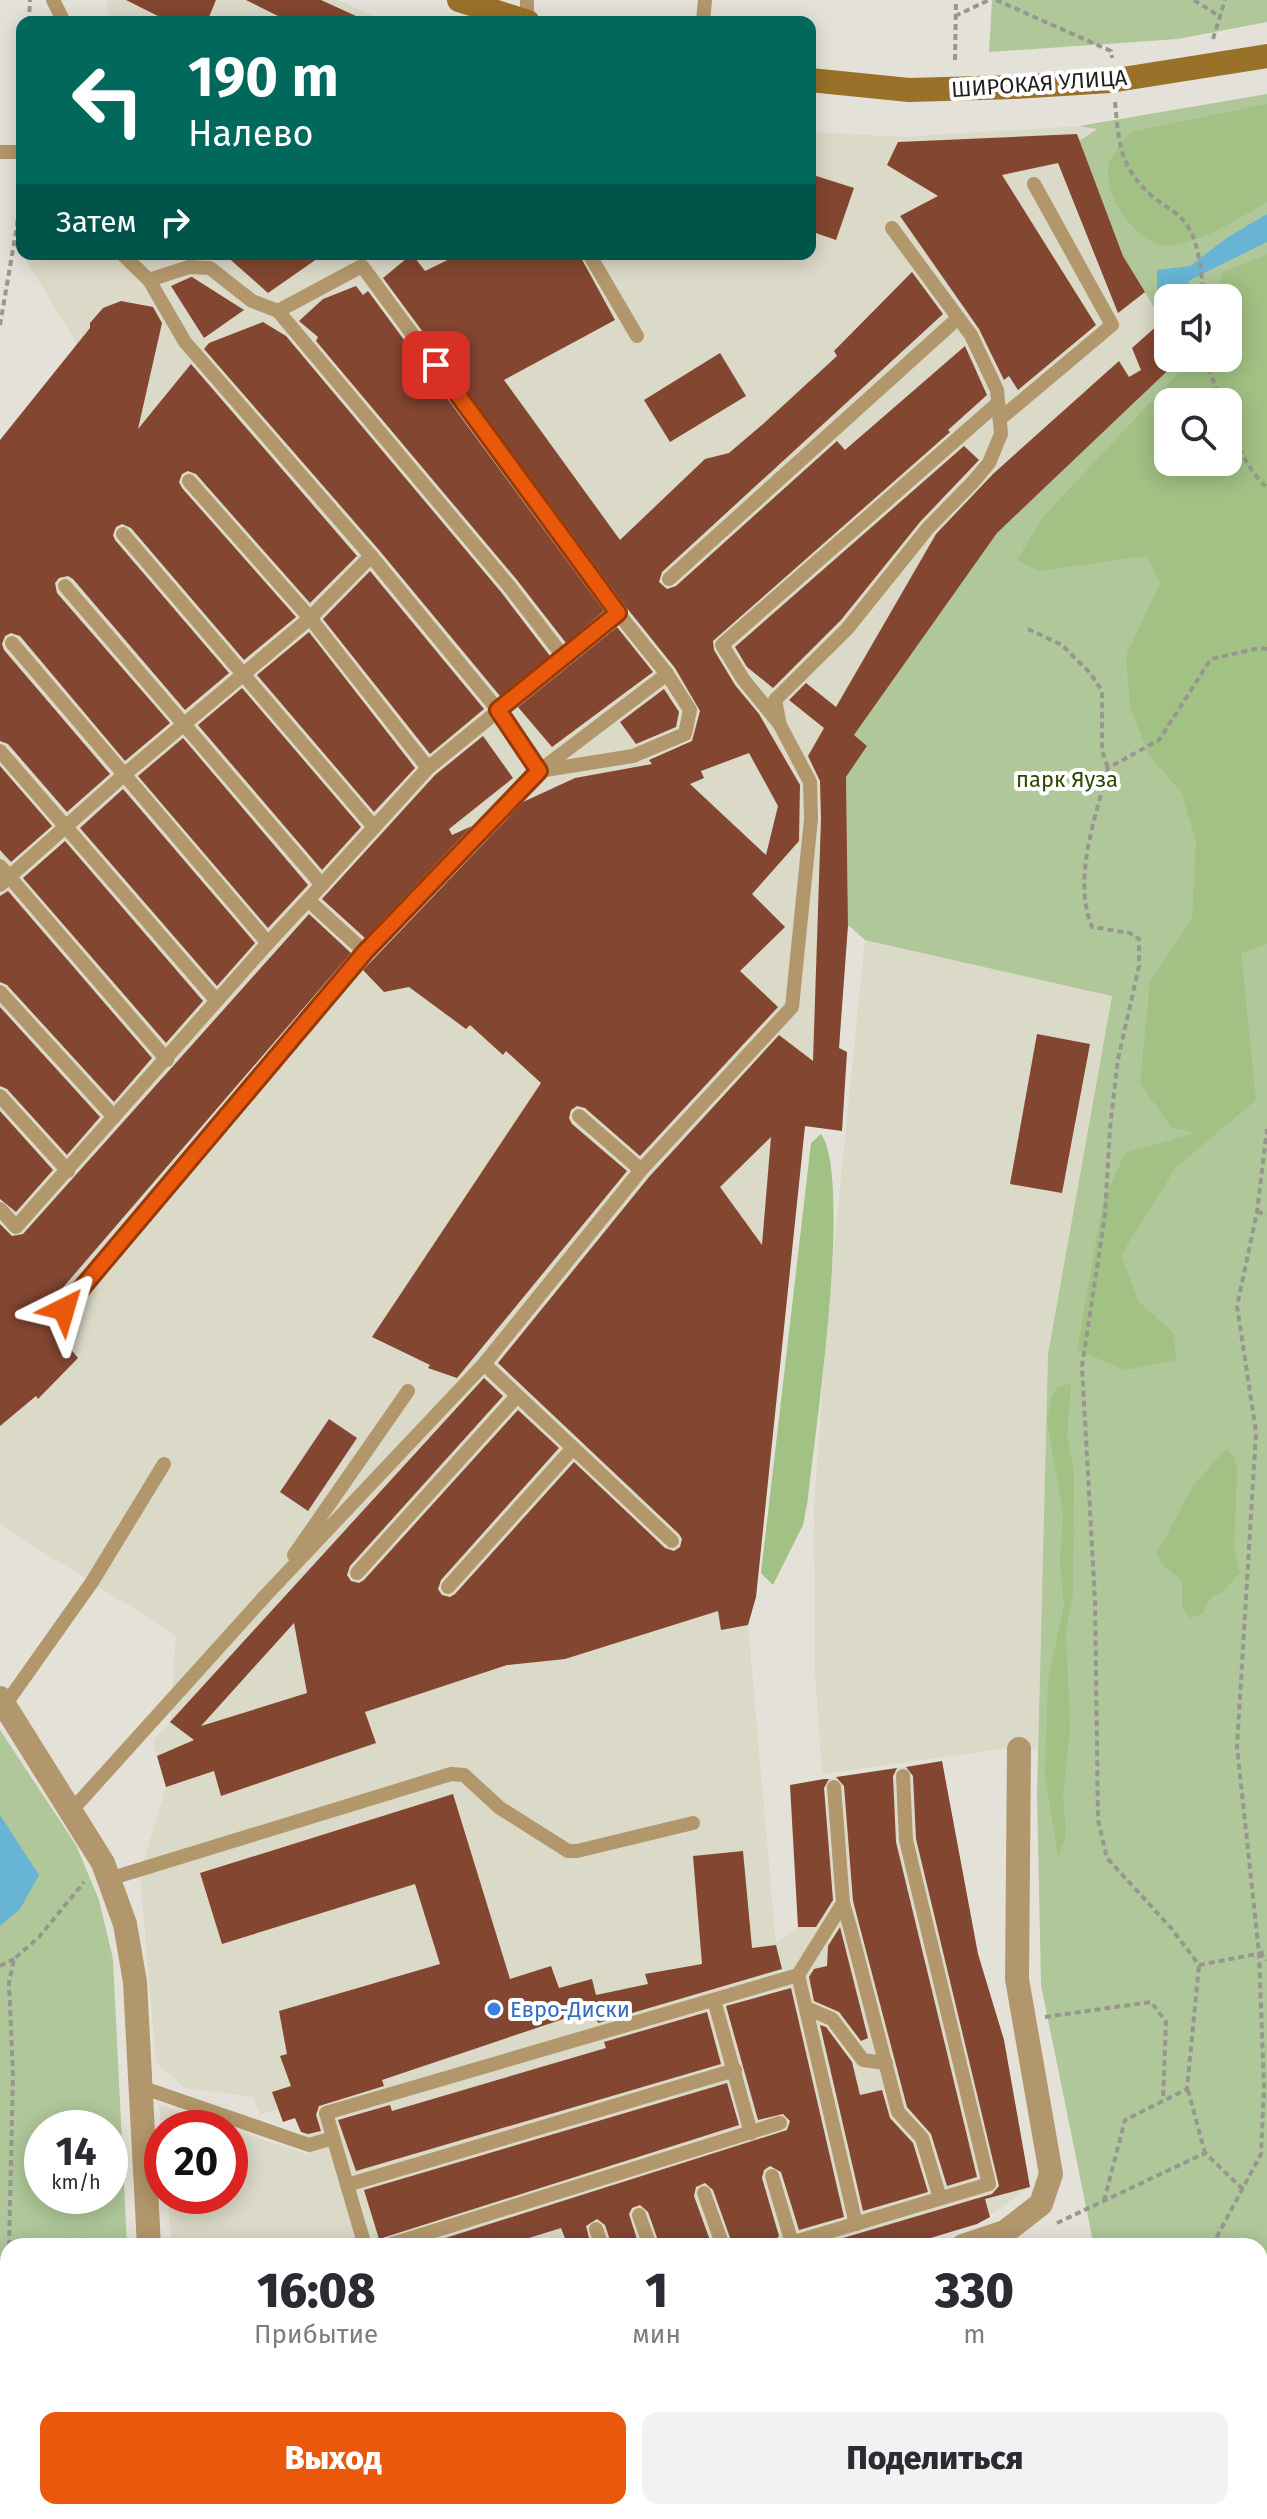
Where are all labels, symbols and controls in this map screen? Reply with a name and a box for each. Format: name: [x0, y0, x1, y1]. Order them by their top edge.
text: 190 m: [188, 44, 339, 111]
icon: left: [56, 48, 160, 152]
street label: ШИРОКАЯ УЛИЦА: [950, 64, 1128, 103]
text: Налево: [188, 112, 314, 156]
icon: right: [153, 200, 197, 244]
text: Затем: [56, 204, 137, 240]
map controls: [1154, 284, 1242, 476]
button: sound: [1154, 284, 1242, 372]
pin: [402, 331, 470, 399]
icon: arrive: [414, 343, 458, 387]
button: search: [1154, 388, 1242, 476]
park label: парк Яуза: [1016, 766, 1118, 793]
position arrow: [22, 1267, 106, 1351]
place label: Евро-Диски: [510, 1996, 630, 2023]
marker: Евро-Диски: [485, 2000, 503, 2018]
speed limit sign: 20: [144, 2110, 248, 2214]
text: 14: [55, 2128, 97, 2176]
text: km/h: [51, 2170, 101, 2194]
text: 16:08: [257, 2262, 375, 2320]
text: 1: [645, 2262, 668, 2320]
text: 330: [935, 2262, 1014, 2320]
text: Прибытие: [254, 2319, 378, 2350]
text: мин: [632, 2319, 681, 2350]
text: m: [963, 2319, 986, 2350]
button: Выход: [40, 2412, 626, 2504]
button: Поделиться: [642, 2412, 1228, 2504]

